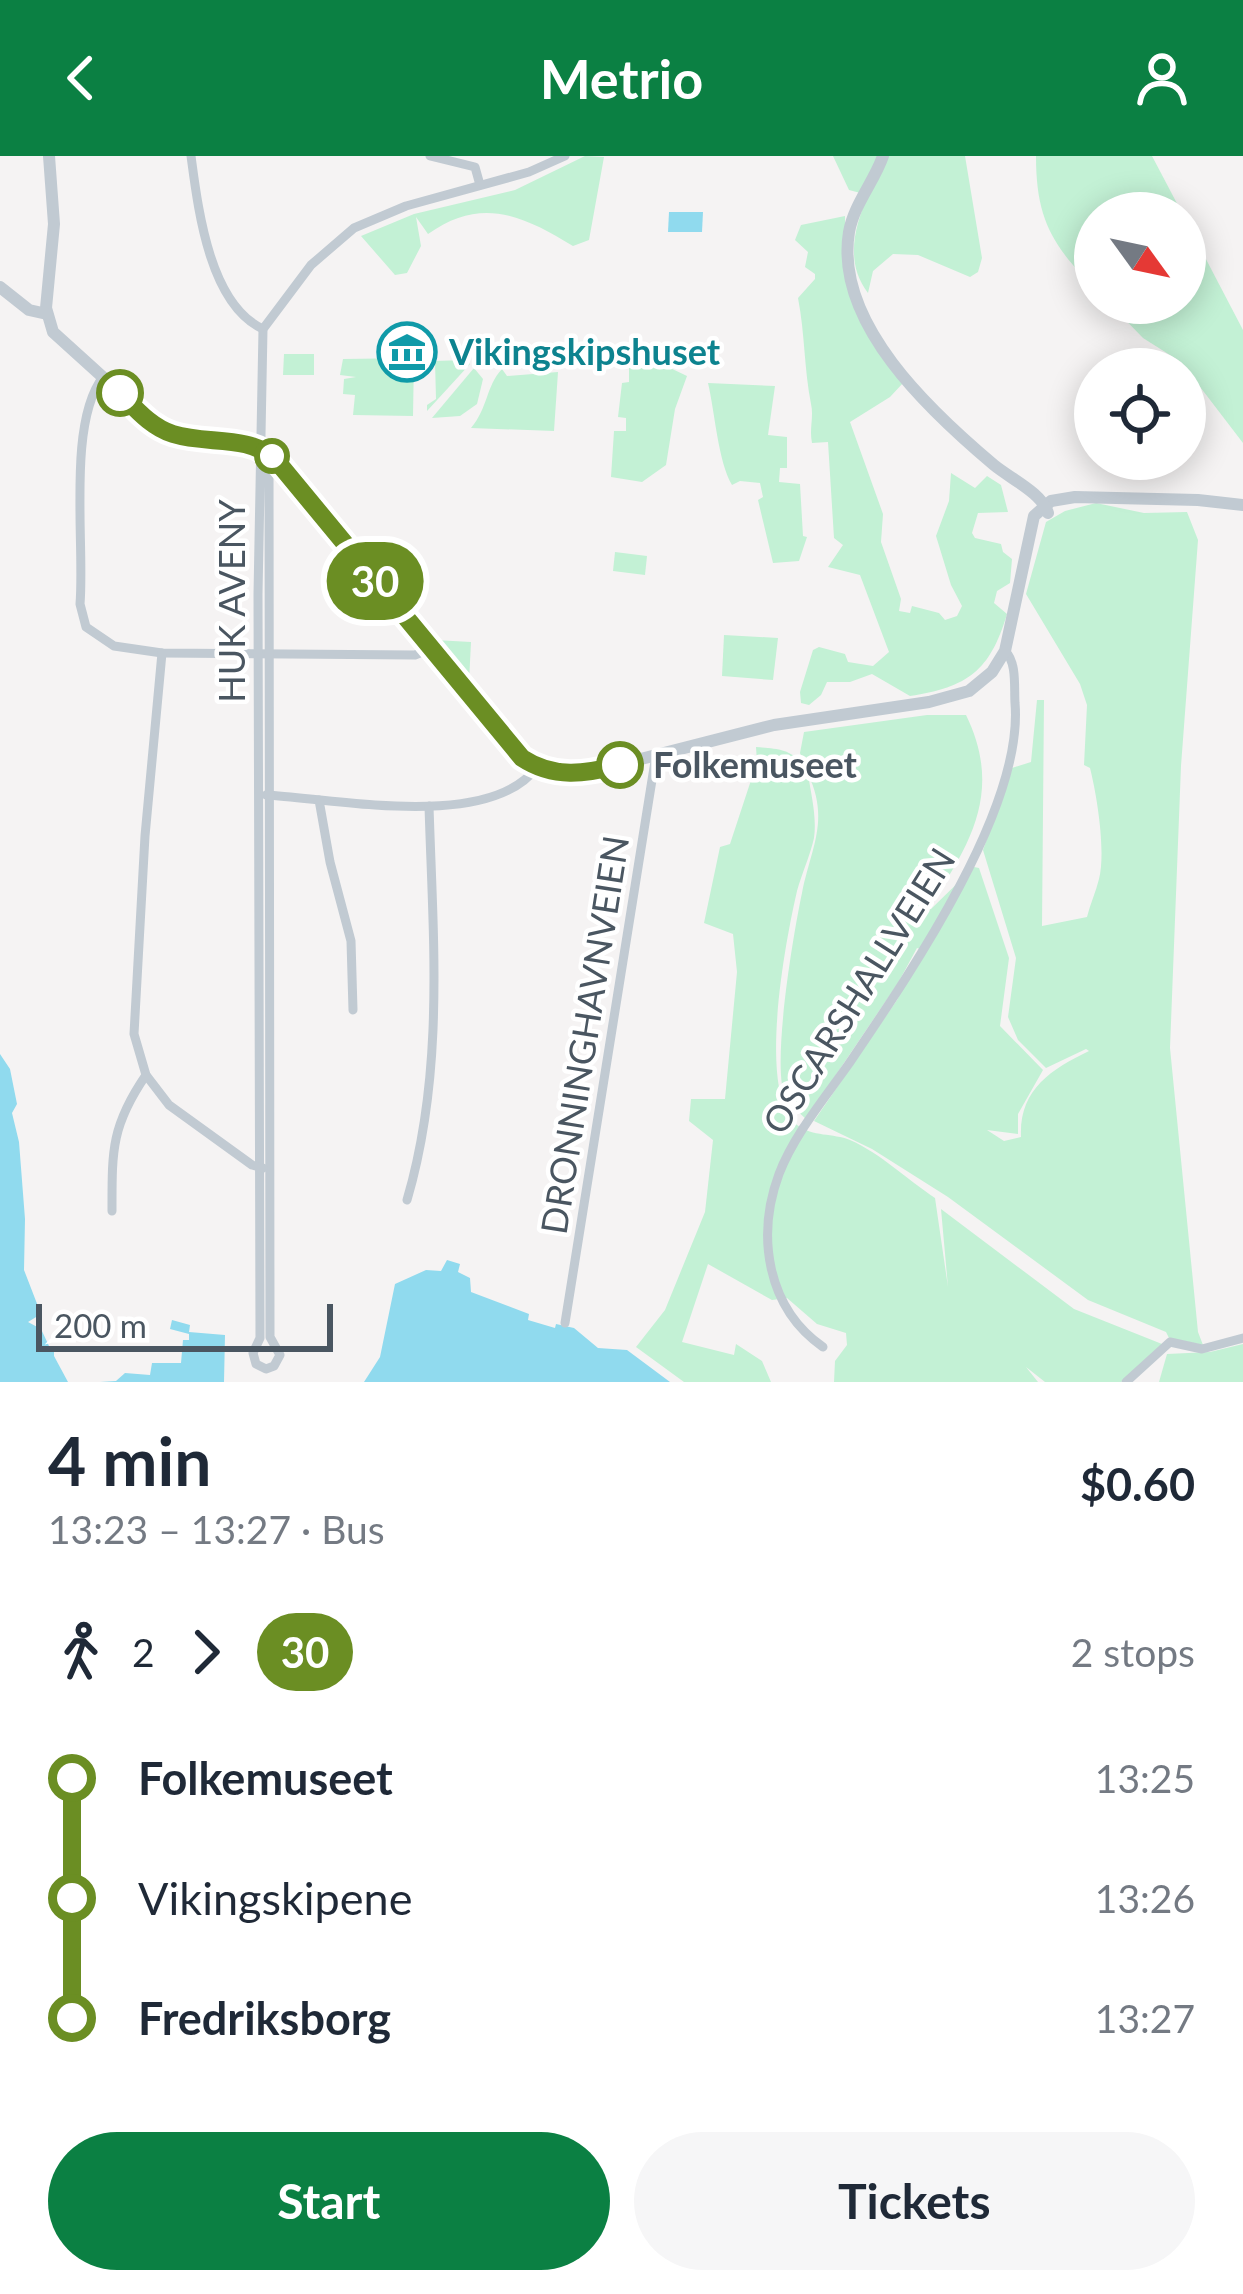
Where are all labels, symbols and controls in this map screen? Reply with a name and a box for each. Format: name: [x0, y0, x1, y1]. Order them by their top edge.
icon: back: [48, 45, 114, 111]
icon: person: [1129, 45, 1195, 111]
text: Metrio: [540, 46, 703, 111]
north arrow: [1074, 192, 1206, 324]
map controls: [1074, 192, 1206, 480]
museum icon: Vikingskipshuset: [376, 321, 438, 383]
place label: Vikingskipshuset: [448, 329, 721, 373]
button: locate: [1074, 348, 1206, 480]
unlabelled marker: [98, 371, 142, 415]
unlabelled marker: [256, 440, 288, 472]
street label: HUK AVENY: [209, 499, 253, 703]
line badge: 30: [321, 542, 429, 620]
text: 30: [351, 556, 399, 606]
place label: Folkemuseet: [653, 742, 857, 786]
marker: Folkemuseet: [598, 743, 642, 787]
street label: DRONNINGHAVNVEIEN: [531, 833, 637, 1237]
street label: OSCARSHALLVEIEN: [753, 840, 964, 1141]
scale bar: [36, 1298, 333, 1351]
text: 200 m: [54, 1305, 147, 1345]
text: 4 min: [48, 1421, 212, 1500]
text: $0.60: [1080, 1457, 1195, 1511]
text: 13:23 – 13:27 · Bus: [48, 1506, 385, 1552]
icon: walk: [48, 1619, 114, 1685]
icon: forward: [173, 1619, 239, 1685]
text: 30: [281, 1627, 329, 1677]
text: 2: [132, 1629, 155, 1675]
text: 2 stops: [1071, 1629, 1195, 1675]
text: Folkemuseet: [138, 1751, 393, 1805]
text: 13:25: [1095, 1755, 1195, 1801]
text: Vikingskipene: [138, 1871, 412, 1925]
text: 13:26: [1095, 1875, 1195, 1921]
text: Fredriksborg: [138, 1991, 391, 2045]
text: 13:27: [1095, 1995, 1195, 2041]
button: Start: [48, 2132, 610, 2270]
button: Tickets: [634, 2132, 1195, 2270]

